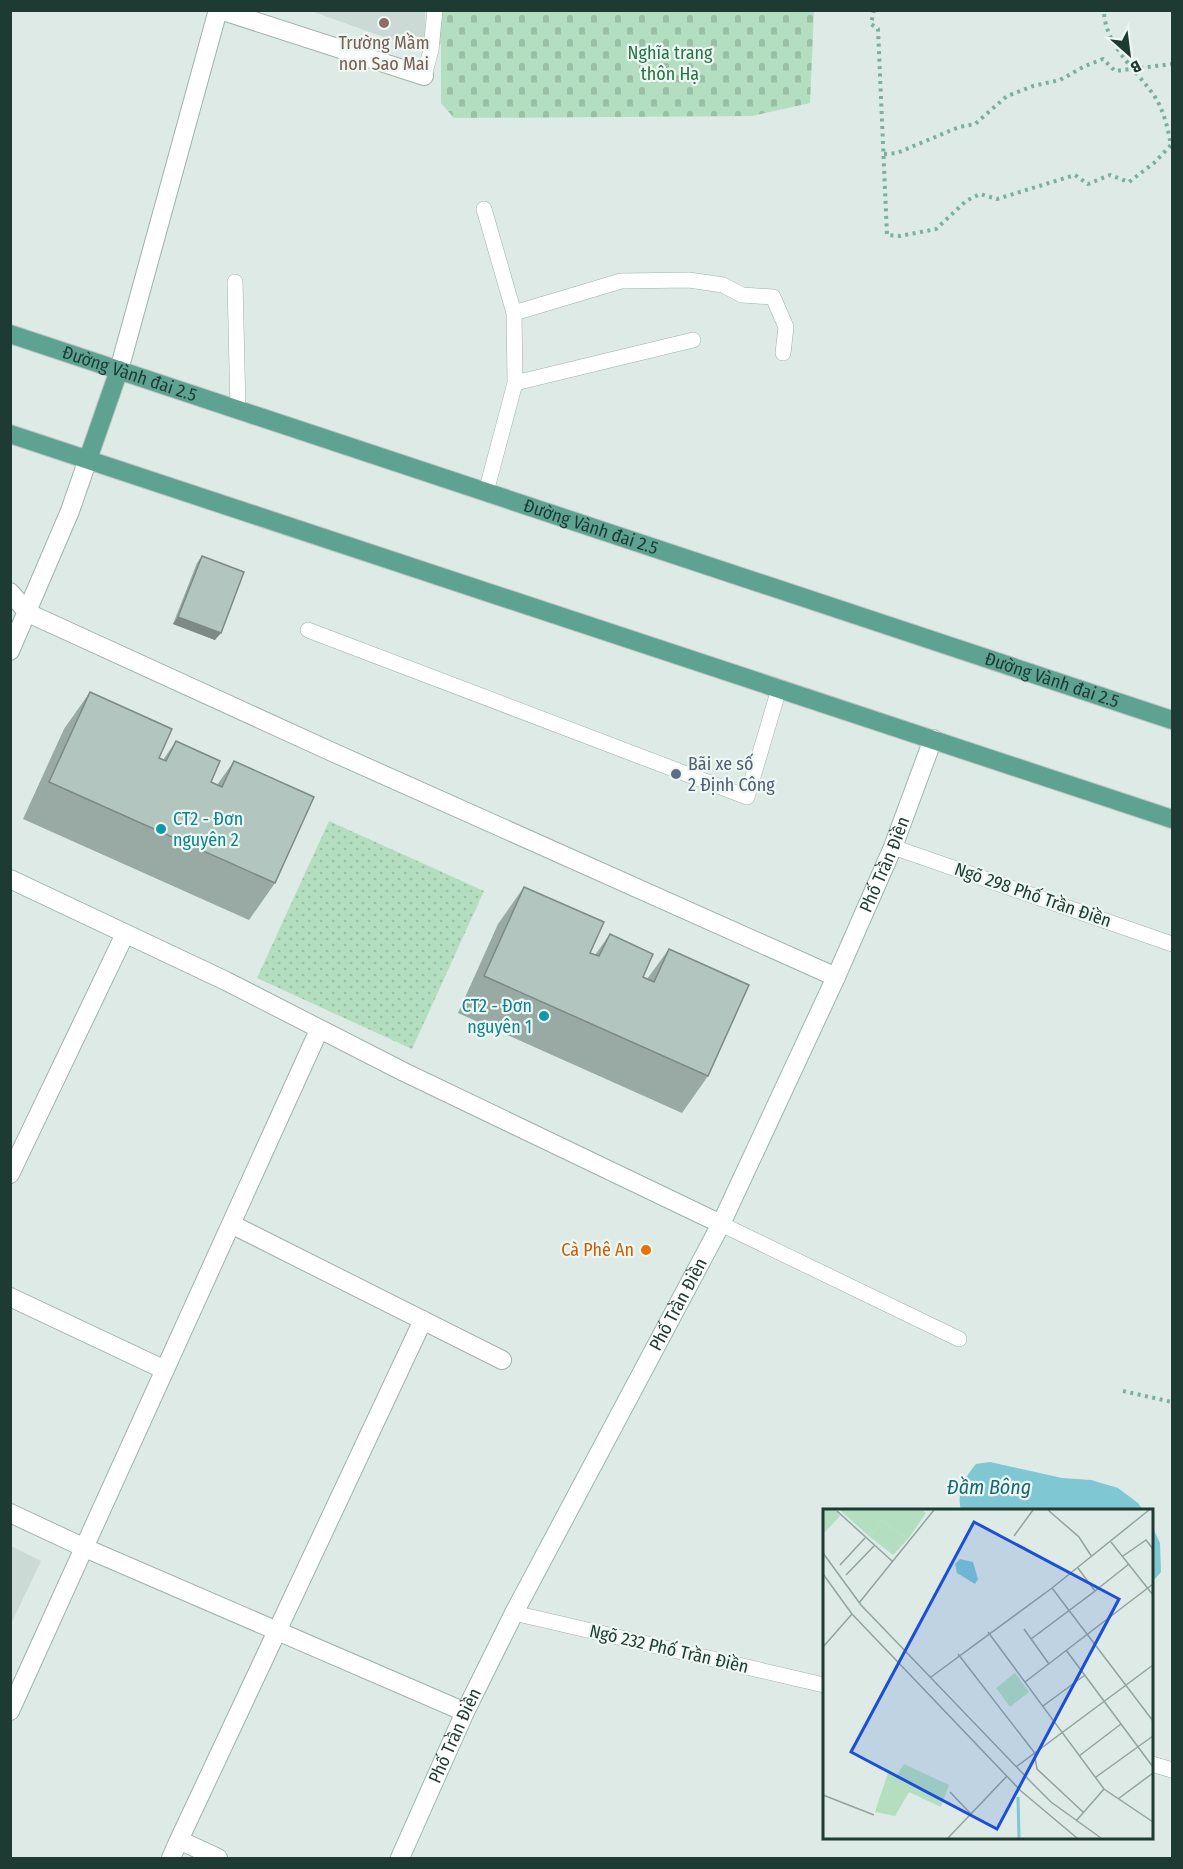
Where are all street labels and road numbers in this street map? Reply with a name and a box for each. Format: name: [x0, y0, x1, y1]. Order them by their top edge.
street label: Đường Vành đai 2.5: [60, 341, 200, 406]
street label: Đường Vành đai 2.5: [521, 494, 661, 559]
street label: Đường Vành đai 2.5: [982, 648, 1122, 713]
street label: Phố Trần Điền: [855, 813, 914, 916]
street label: Ngõ 298 Phố Trần Điền: [952, 858, 1114, 932]
street label: Phố Trần Điền: [645, 1254, 712, 1354]
street label: Ngõ 232 Phố Trần Điền: [587, 1620, 751, 1678]
street label: Phố Trần Điền: [424, 1685, 486, 1787]

